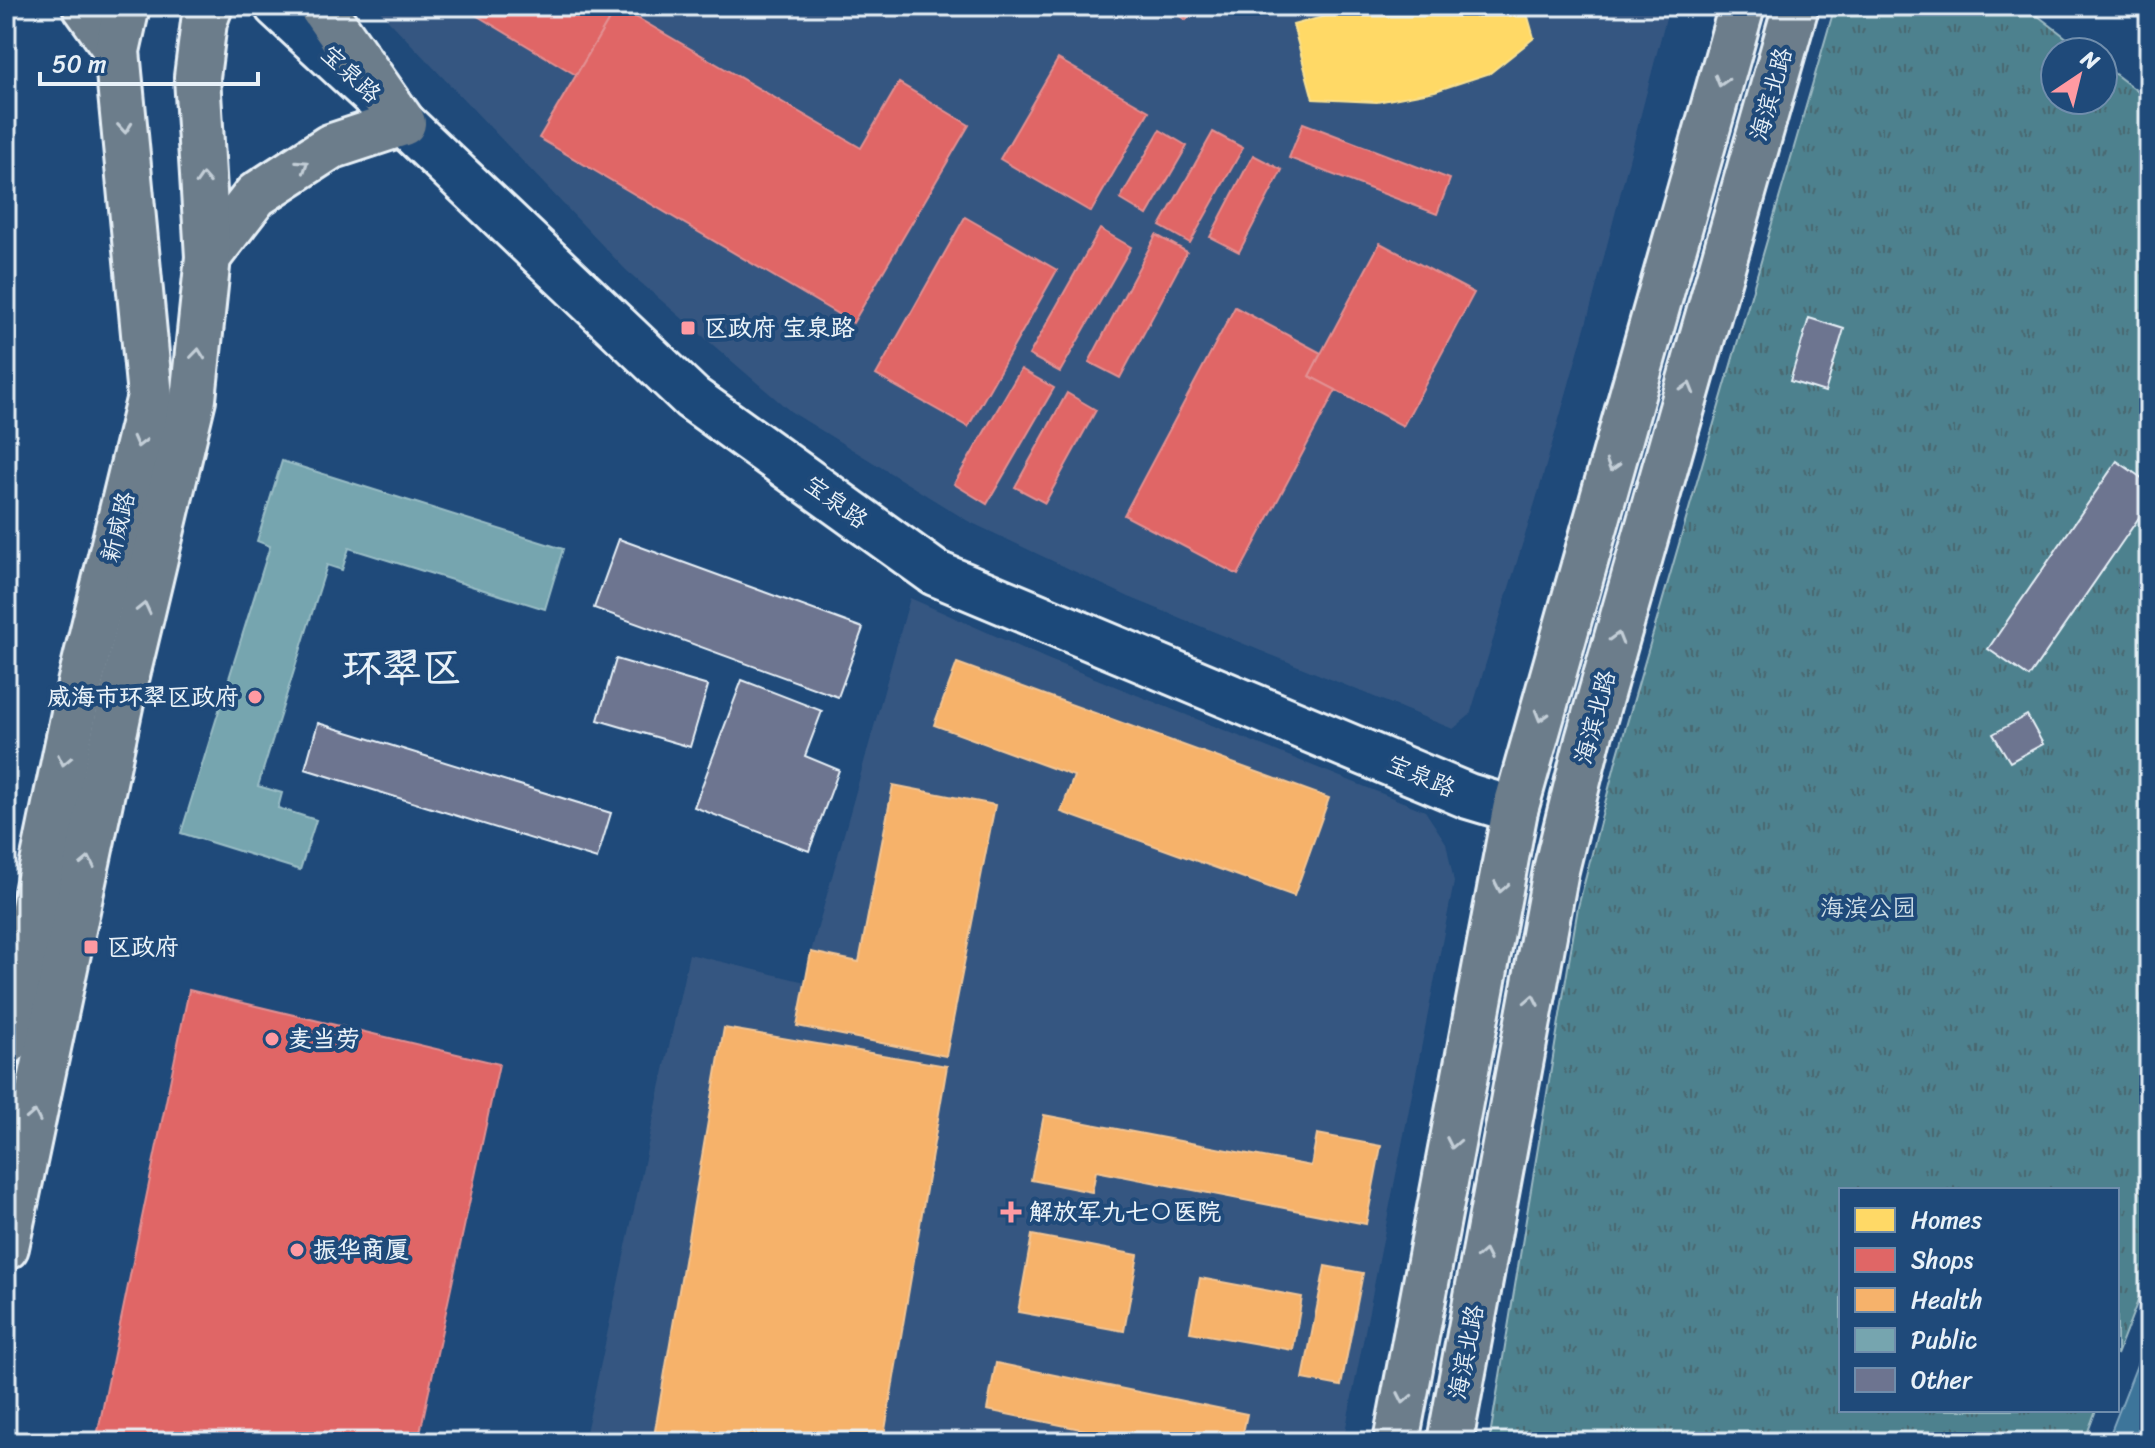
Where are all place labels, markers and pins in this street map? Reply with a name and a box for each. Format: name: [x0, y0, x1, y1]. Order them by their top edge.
place label: 区政府 宝泉路: [704, 307, 855, 349]
marker: 区政府 宝泉路: [679, 319, 697, 337]
place label: 威海市环翠区政府: [47, 676, 239, 718]
marker: 威海市环翠区政府: [246, 688, 264, 706]
place label: 区政府: [107, 926, 179, 968]
marker: 区政府: [82, 938, 100, 956]
place label: 麦当劳: [288, 1018, 360, 1060]
marker: 麦当劳: [263, 1030, 281, 1048]
place label: 解放军九七〇医院: [1029, 1191, 1221, 1233]
marker: 解放军九七〇医院: [1000, 1201, 1022, 1223]
place label: 振华商厦: [313, 1229, 409, 1271]
marker: 振华商厦: [288, 1241, 306, 1259]

